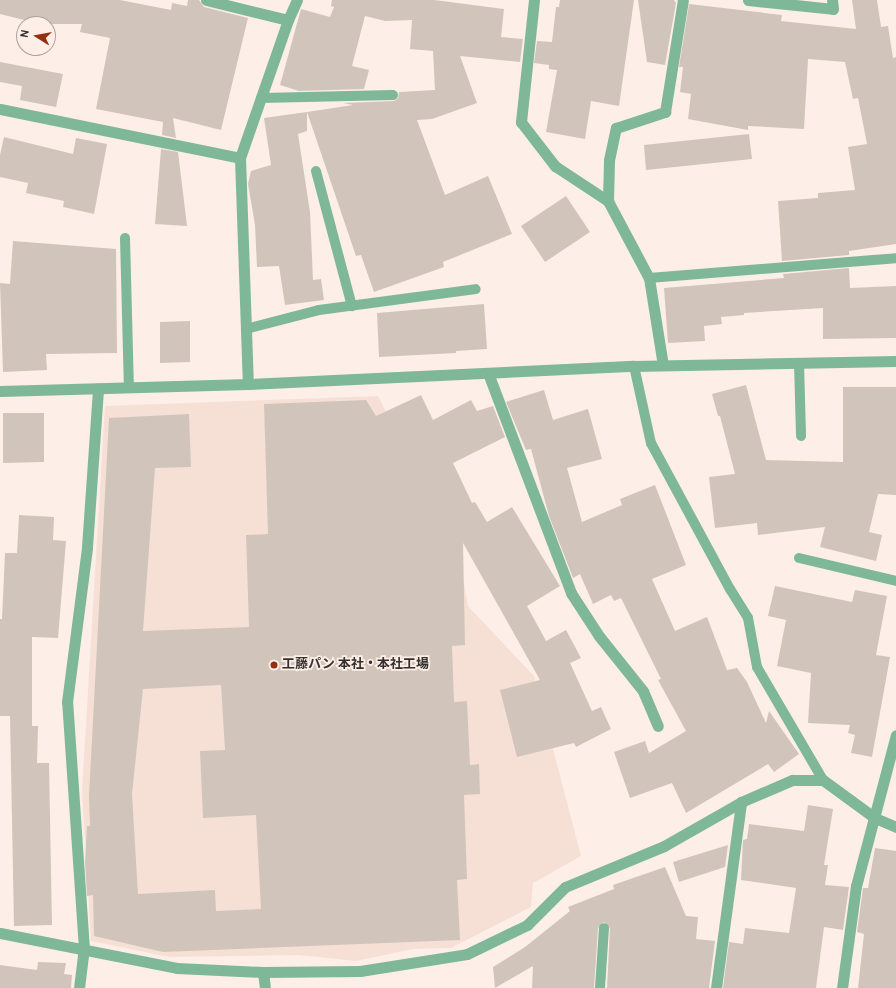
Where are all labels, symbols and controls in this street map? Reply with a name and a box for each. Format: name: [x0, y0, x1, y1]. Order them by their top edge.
north arrow: [16, 16, 56, 56]
text: N: [18, 29, 33, 39]
place label: 工藤パン 本社・本社工場: [282, 657, 428, 673]
marker: 工藤パン 本社・本社工場: [269, 660, 279, 670]

